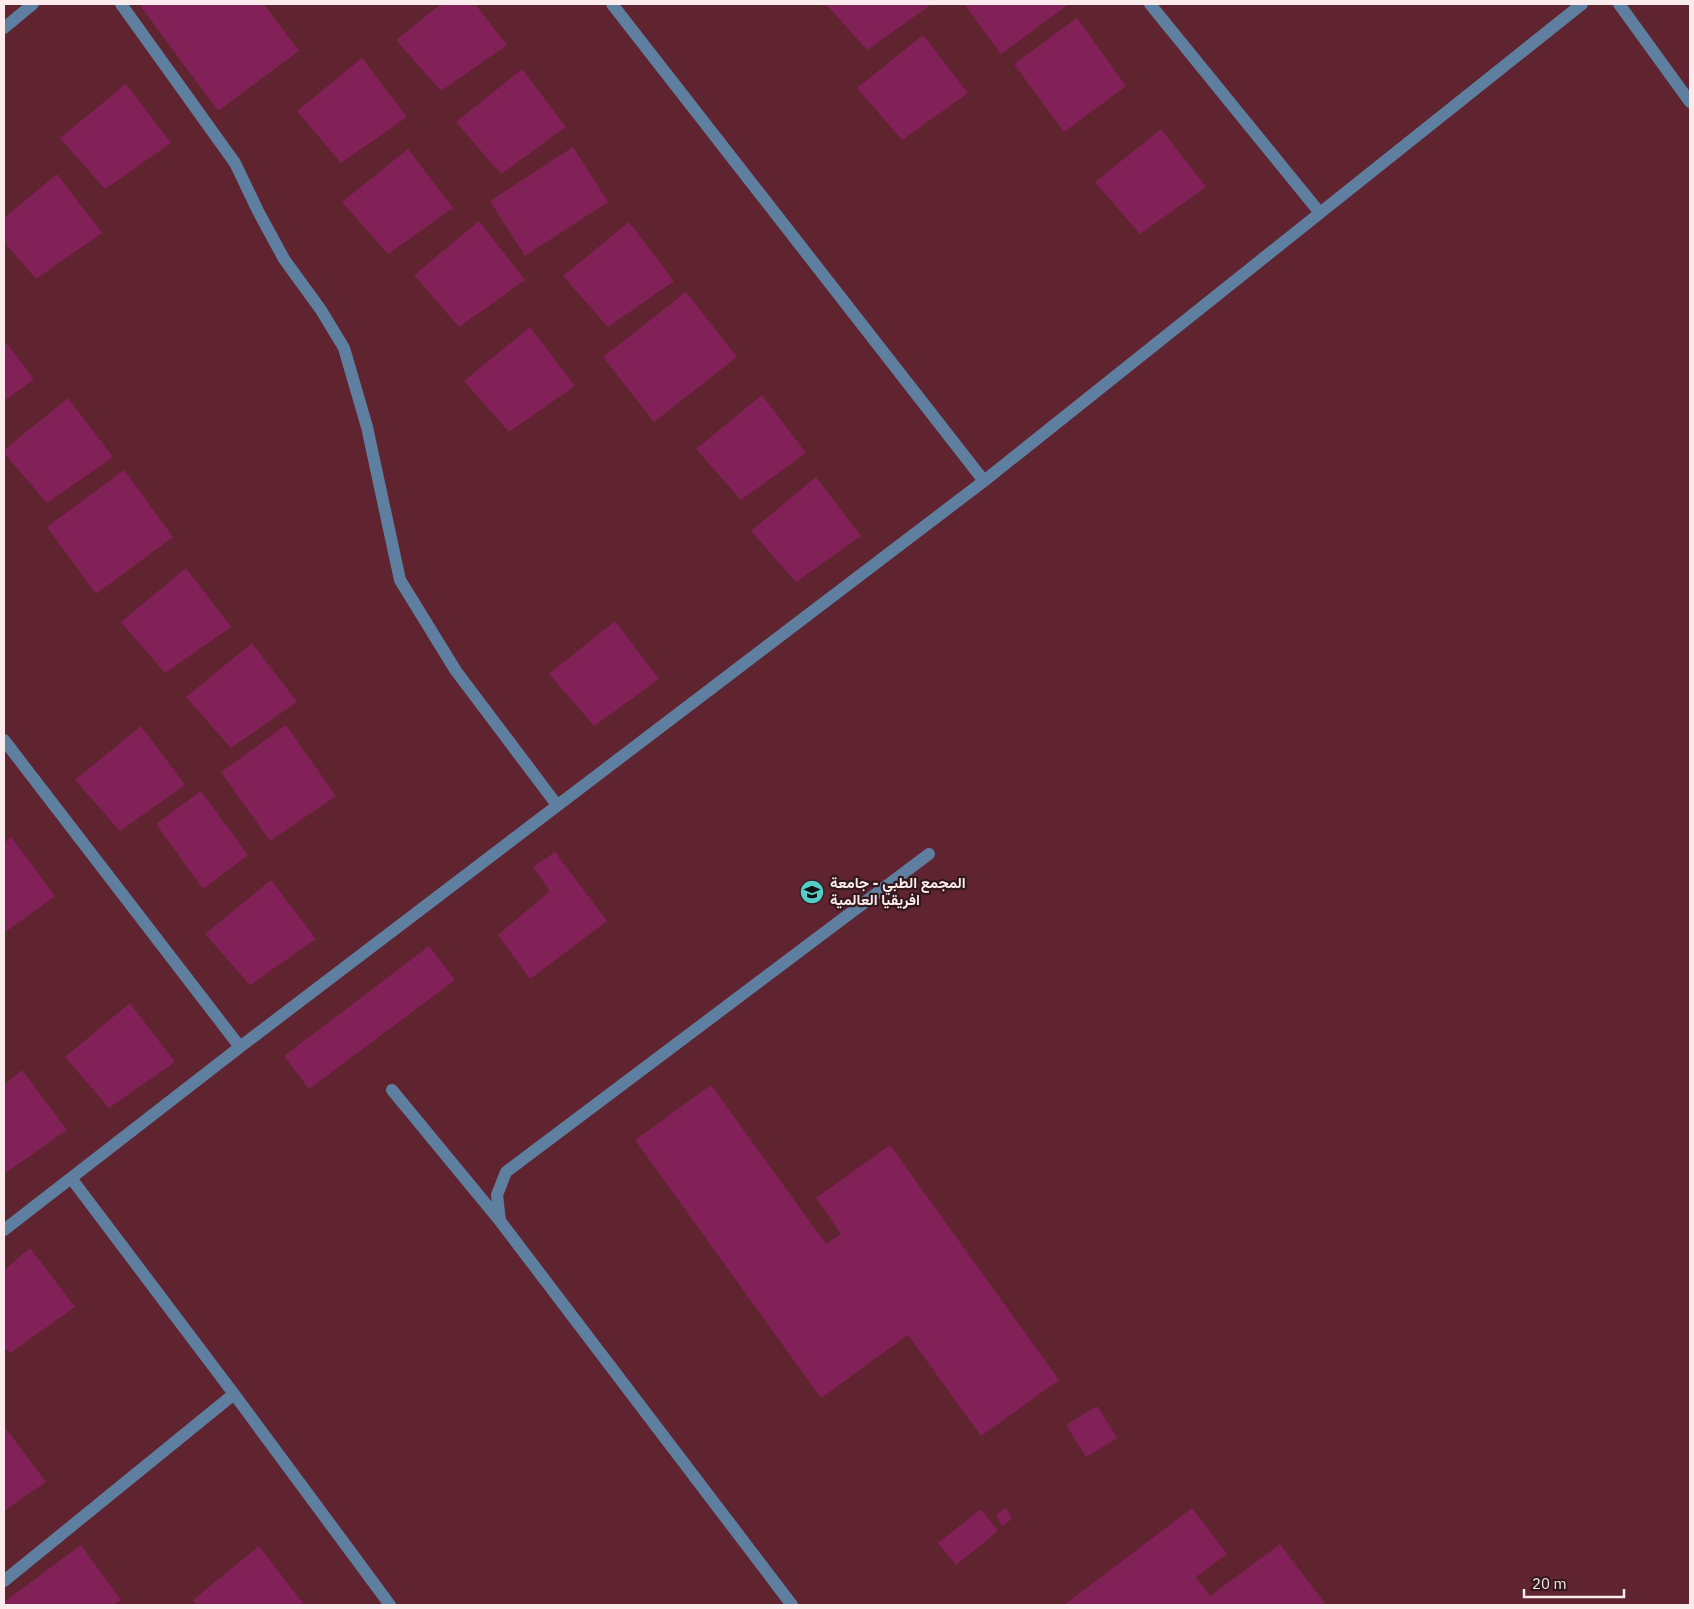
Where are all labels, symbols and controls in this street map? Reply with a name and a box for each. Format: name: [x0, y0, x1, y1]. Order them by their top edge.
place label: المجمع الطبي - جامعة افريقيا العالمية: [830, 873, 966, 909]
school or university icon: المجمع الطبي - جامعة افريقيا العالمية: [799, 879, 825, 905]
scale bar: [1524, 1566, 1624, 1598]
text: 20 m: [1532, 1574, 1567, 1593]

